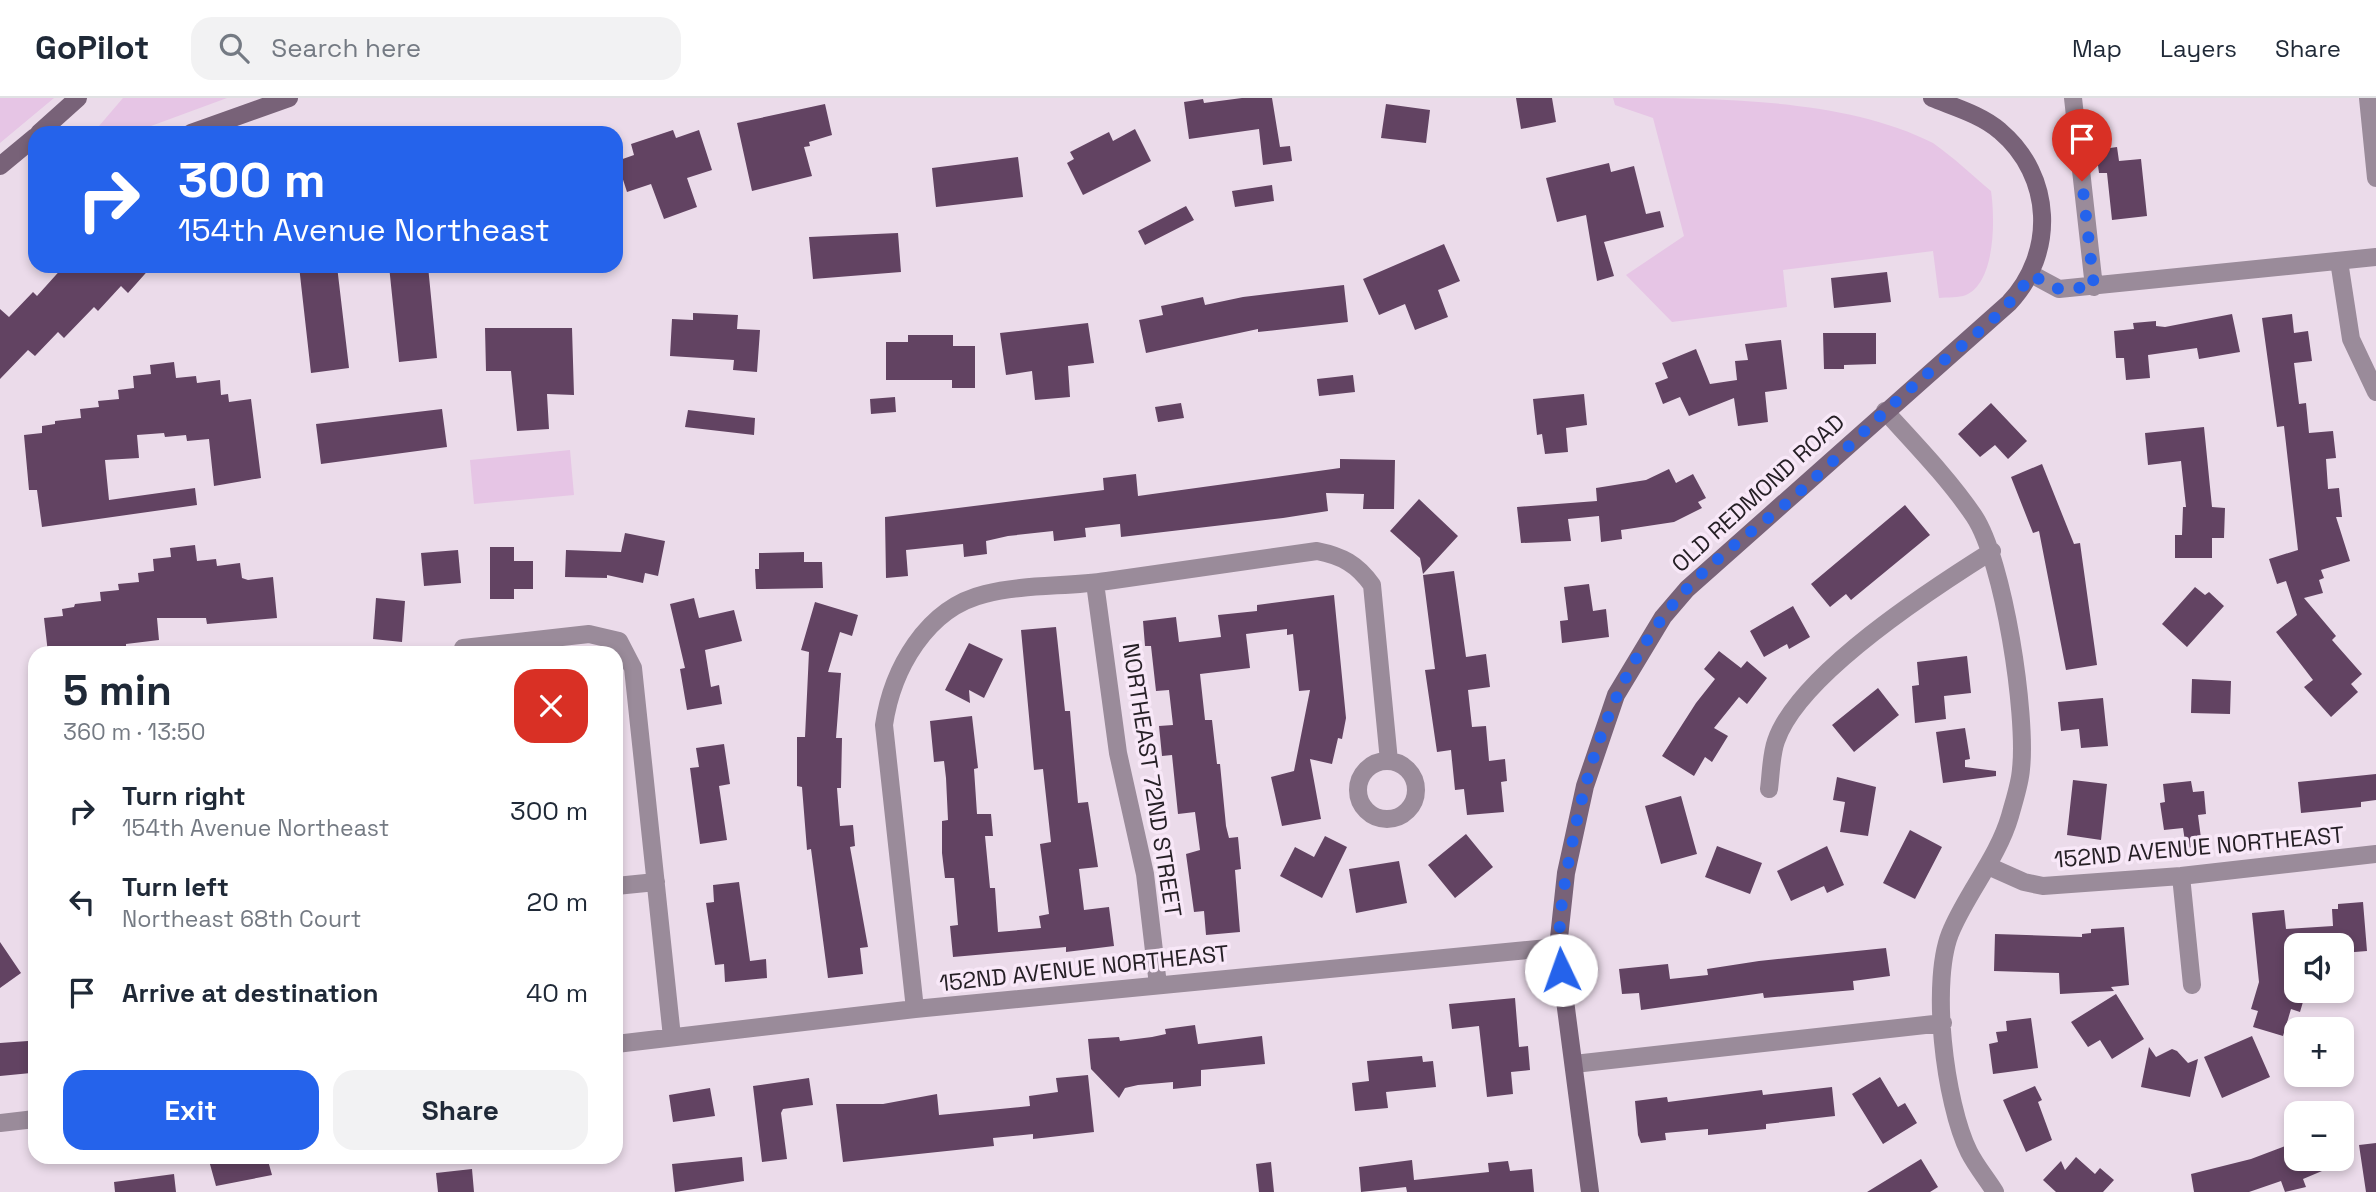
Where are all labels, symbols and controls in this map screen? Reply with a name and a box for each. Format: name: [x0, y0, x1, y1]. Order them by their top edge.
search box: [191, 17, 681, 80]
text: GoPilot: [35, 27, 149, 69]
icon: search: [215, 29, 253, 67]
text: Search here: [271, 31, 421, 65]
text: Map: [2072, 33, 2122, 64]
text: Layers: [2160, 33, 2237, 64]
text: Share: [2275, 33, 2341, 64]
pin: [2052, 109, 2112, 181]
icon: arrive: [2063, 120, 2101, 158]
text: 300 m: [178, 149, 326, 211]
icon: right: [63, 154, 154, 245]
text: 154th Avenue Northeast: [178, 210, 550, 250]
street label: OLD REDMOND ROAD: [1665, 407, 1851, 579]
street label: NORTHEAST 72ND STREET: [1116, 641, 1188, 919]
text: 5 min: [63, 664, 172, 717]
button: close: [514, 669, 588, 743]
text: 360 m · 13:50: [63, 717, 205, 747]
text: Turn right: [122, 779, 246, 813]
icon: right: [63, 792, 101, 830]
text: 300 m: [510, 794, 588, 828]
text: 154th Avenue Northeast: [122, 813, 389, 843]
street label: 152ND AVENUE NORTHEAST: [2053, 819, 2345, 875]
text: Turn left: [122, 870, 229, 904]
icon: left: [63, 883, 101, 921]
text: 20 m: [527, 885, 588, 919]
text: Northeast 68th Court: [122, 904, 361, 934]
position arrow: [1524, 933, 1598, 1007]
map controls: [2284, 933, 2354, 1171]
button: sound: [2284, 933, 2354, 1003]
street label: 152ND AVENUE NORTHEAST: [938, 938, 1230, 998]
icon: arrive: [63, 974, 101, 1012]
text: Arrive at destination: [122, 976, 379, 1010]
text: 40 m: [526, 976, 588, 1010]
button: +: [2284, 1017, 2354, 1087]
button: Exit: [63, 1070, 319, 1150]
button: Share: [333, 1070, 588, 1150]
button: −: [2284, 1101, 2354, 1171]

